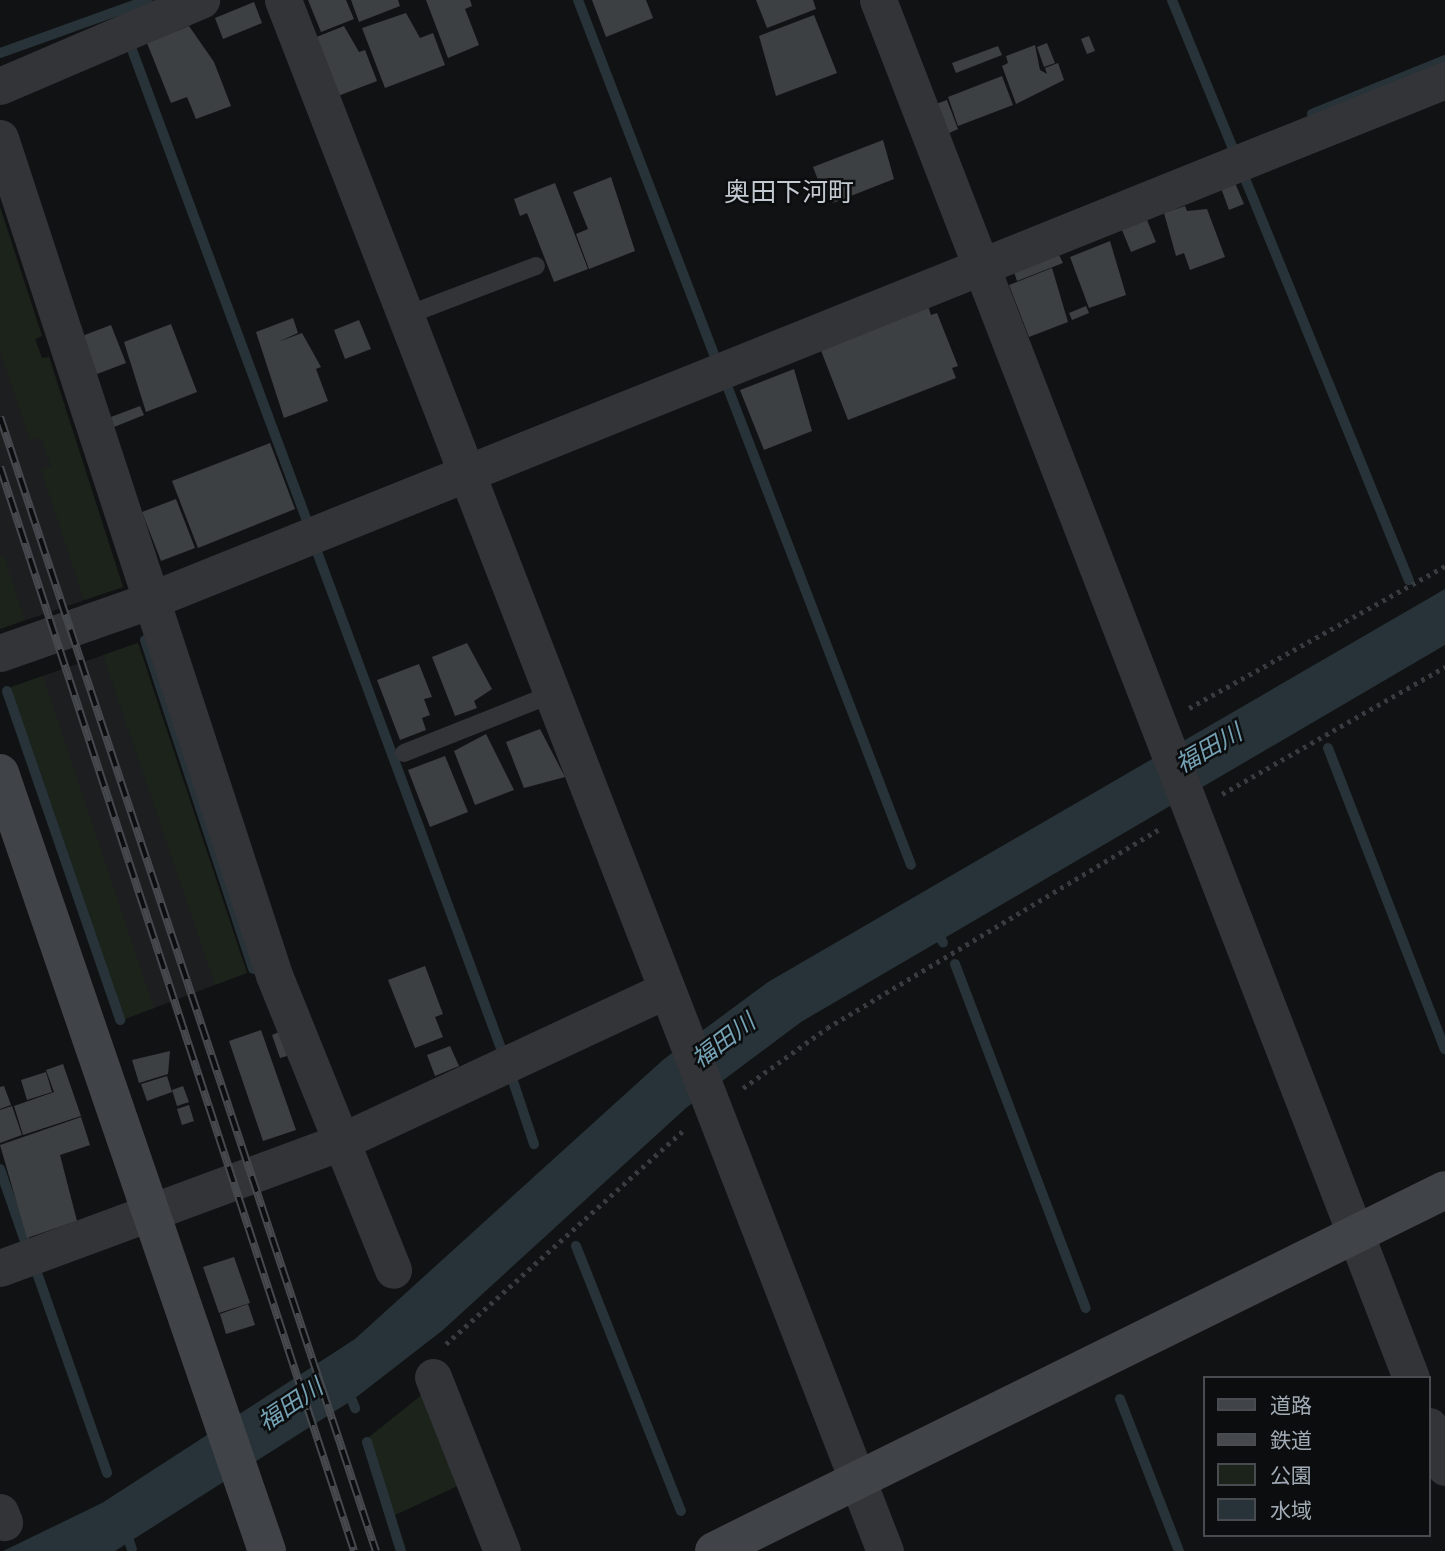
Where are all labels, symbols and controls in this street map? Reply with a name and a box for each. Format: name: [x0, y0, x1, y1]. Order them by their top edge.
district label: 奥田下河町: [724, 179, 854, 211]
water label: 福田川: [1172, 721, 1248, 781]
water label: 福田川: [688, 1010, 762, 1076]
water label: 福田川: [254, 1375, 330, 1439]
legend: [1204, 1376, 1431, 1537]
text: 道路: [1270, 1394, 1312, 1421]
text: 鉄道: [1270, 1429, 1312, 1456]
text: 公園: [1270, 1464, 1312, 1491]
text: 水域: [1270, 1499, 1312, 1526]

